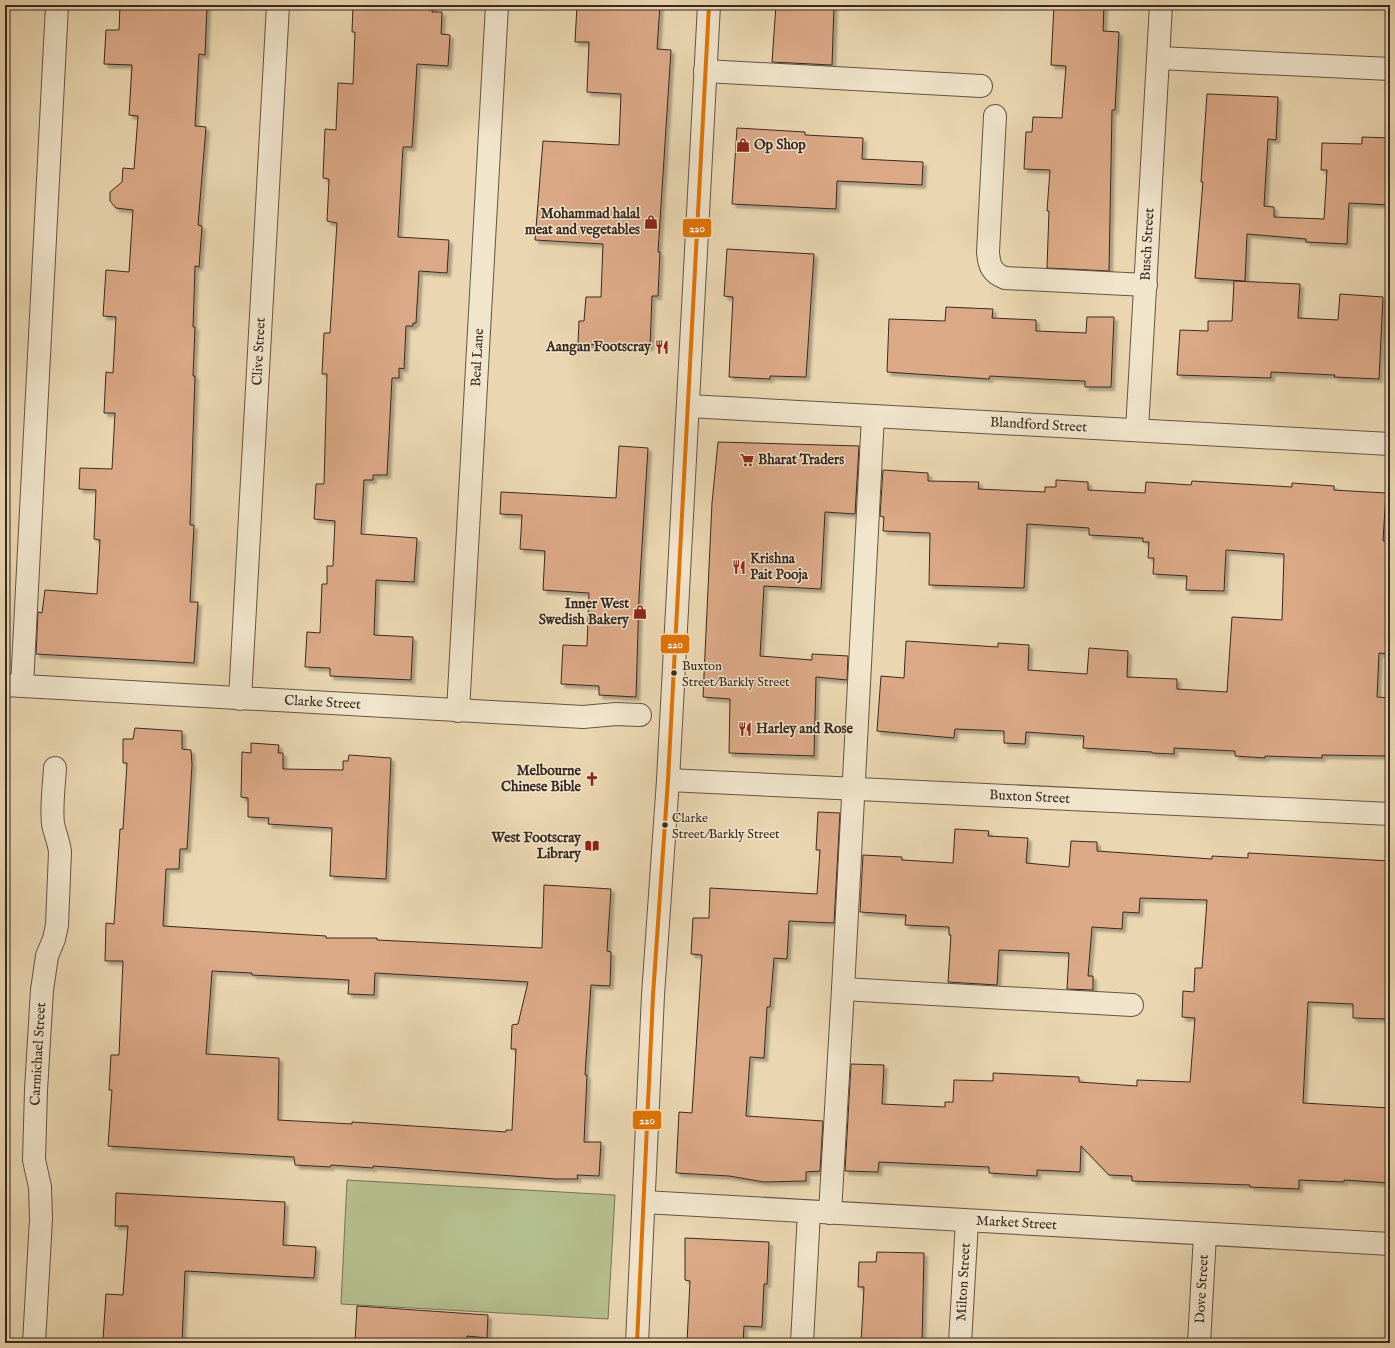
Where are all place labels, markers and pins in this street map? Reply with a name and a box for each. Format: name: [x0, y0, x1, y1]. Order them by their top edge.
place label: Op Shop: [754, 136, 806, 154]
shop icon: Op Shop: [735, 137, 751, 153]
place label: Mohammad halal meat and vegetables: [525, 205, 641, 239]
shop icon: Mohammad halal meat and vegetables: [643, 214, 659, 230]
place label: Aangan Footscray: [545, 338, 652, 356]
restaurant icon: Aangan Footscray: [654, 339, 670, 355]
place label: Bharat Traders: [758, 451, 844, 469]
supermarket icon: Bharat Traders: [739, 452, 755, 468]
place label: Krishna Pait Pooja: [750, 550, 809, 584]
restaurant icon: Krishna Pait Pooja: [731, 559, 747, 575]
place label: Inner West Swedish Bakery: [539, 595, 630, 629]
shop icon: Inner West Swedish Bakery: [632, 604, 648, 620]
place label: Buxton Street/Barkly Street: [682, 658, 790, 691]
marker: Buxton Street/Barkly Street: [669, 668, 679, 678]
place label: Harley and Rose: [756, 720, 853, 738]
restaurant icon: Harley and Rose: [737, 721, 753, 737]
place label: Melbourne Chinese Bible: [501, 762, 582, 796]
church icon: Melbourne Chinese Bible: [584, 771, 600, 787]
place label: Clarke Street/Barkly Street: [672, 810, 780, 843]
marker: Clarke Street/Barkly Street: [660, 820, 670, 830]
place label: West Footscray Library: [491, 829, 582, 863]
library icon: West Footscray Library: [584, 838, 600, 854]

